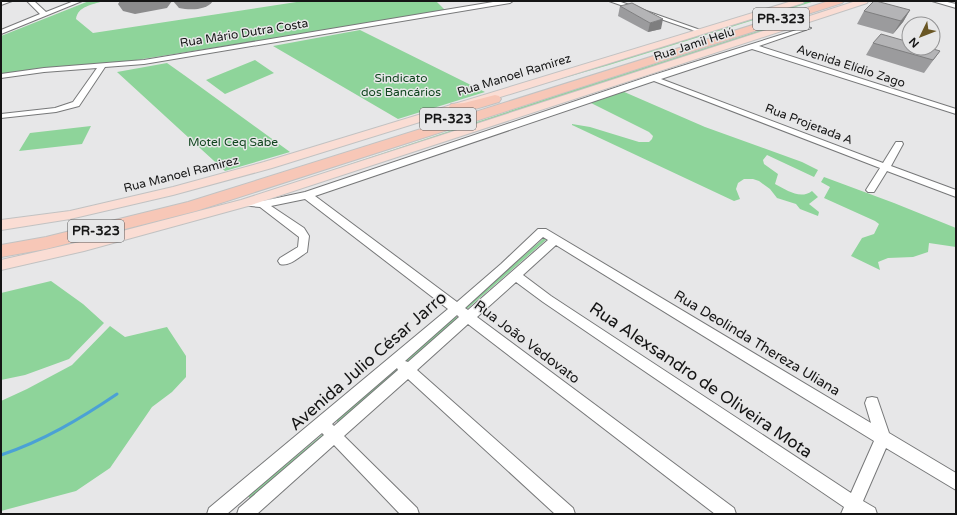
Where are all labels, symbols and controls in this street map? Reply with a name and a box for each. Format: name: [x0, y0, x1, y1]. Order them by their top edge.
road number: PR-323: [753, 8, 809, 30]
street label: Rua Mário Dutra Costa: [179, 16, 309, 50]
north arrow: [901, 16, 941, 56]
street label: Rua Jamil Helú: [652, 24, 736, 64]
text: N: [906, 35, 922, 50]
street label: Avenida Elídio Zago: [795, 42, 907, 90]
street label: Rua Manoel Ramirez: [456, 51, 573, 99]
park label: Sindicato dos Bancários: [361, 71, 441, 99]
street label: Rua Projetada A: [763, 101, 855, 147]
road number: PR-323: [420, 108, 476, 130]
park label: Motel Ceq Sabe: [188, 135, 278, 149]
street label: Rua Manoel Ramirez: [122, 153, 240, 195]
road number: PR-323: [68, 220, 124, 242]
street label: Avenida Julio César Jarro: [285, 287, 451, 435]
street label: Rua Deolinda Thereza Uliana: [671, 287, 843, 399]
street label: Rua João Vedovato: [471, 297, 583, 387]
street label: Rua Alexsandro de Oliveira Mota: [586, 297, 816, 463]

